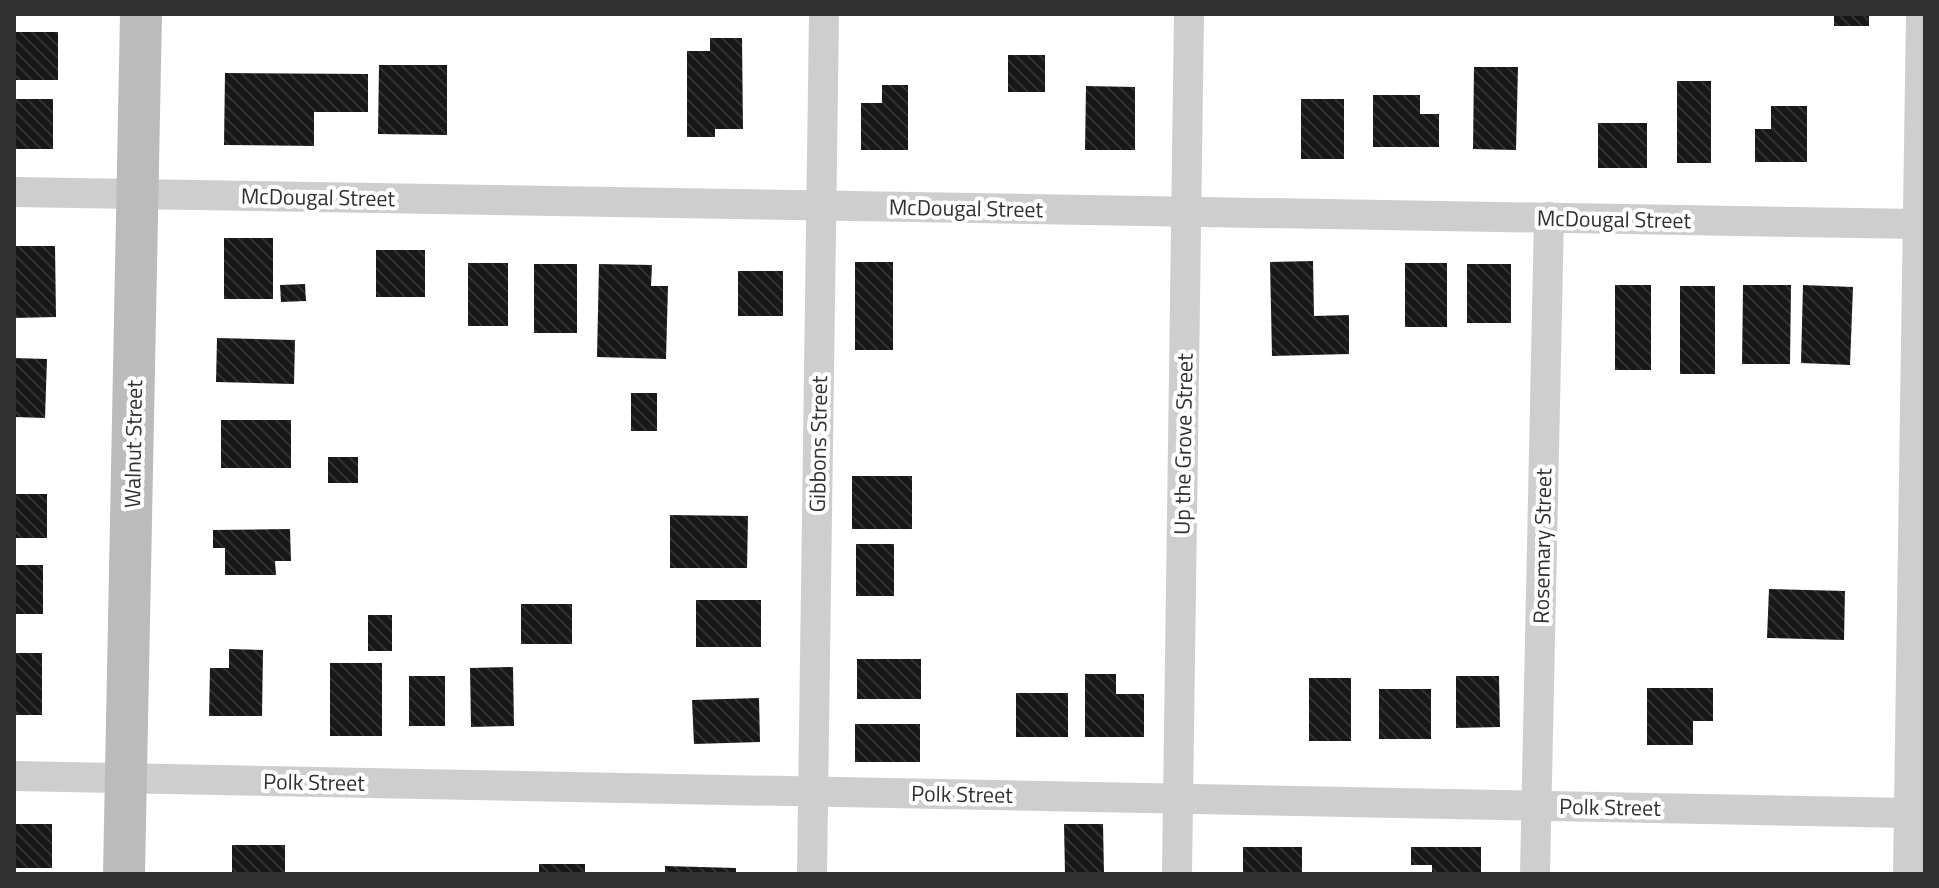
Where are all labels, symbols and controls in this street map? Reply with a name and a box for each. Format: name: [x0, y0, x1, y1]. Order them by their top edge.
street label: McDougal Street: [241, 179, 396, 215]
street label: McDougal Street: [889, 190, 1044, 226]
street label: McDougal Street: [1537, 201, 1692, 237]
street label: Up the Grove Street: [1164, 353, 1202, 535]
street label: Gibbons Street: [800, 375, 836, 513]
street label: Walnut Street: [115, 379, 151, 508]
street label: Rosemary Street: [1524, 468, 1560, 624]
street label: Polk Street: [263, 764, 365, 800]
street label: Polk Street: [911, 776, 1013, 812]
street label: Polk Street: [1559, 789, 1661, 825]

